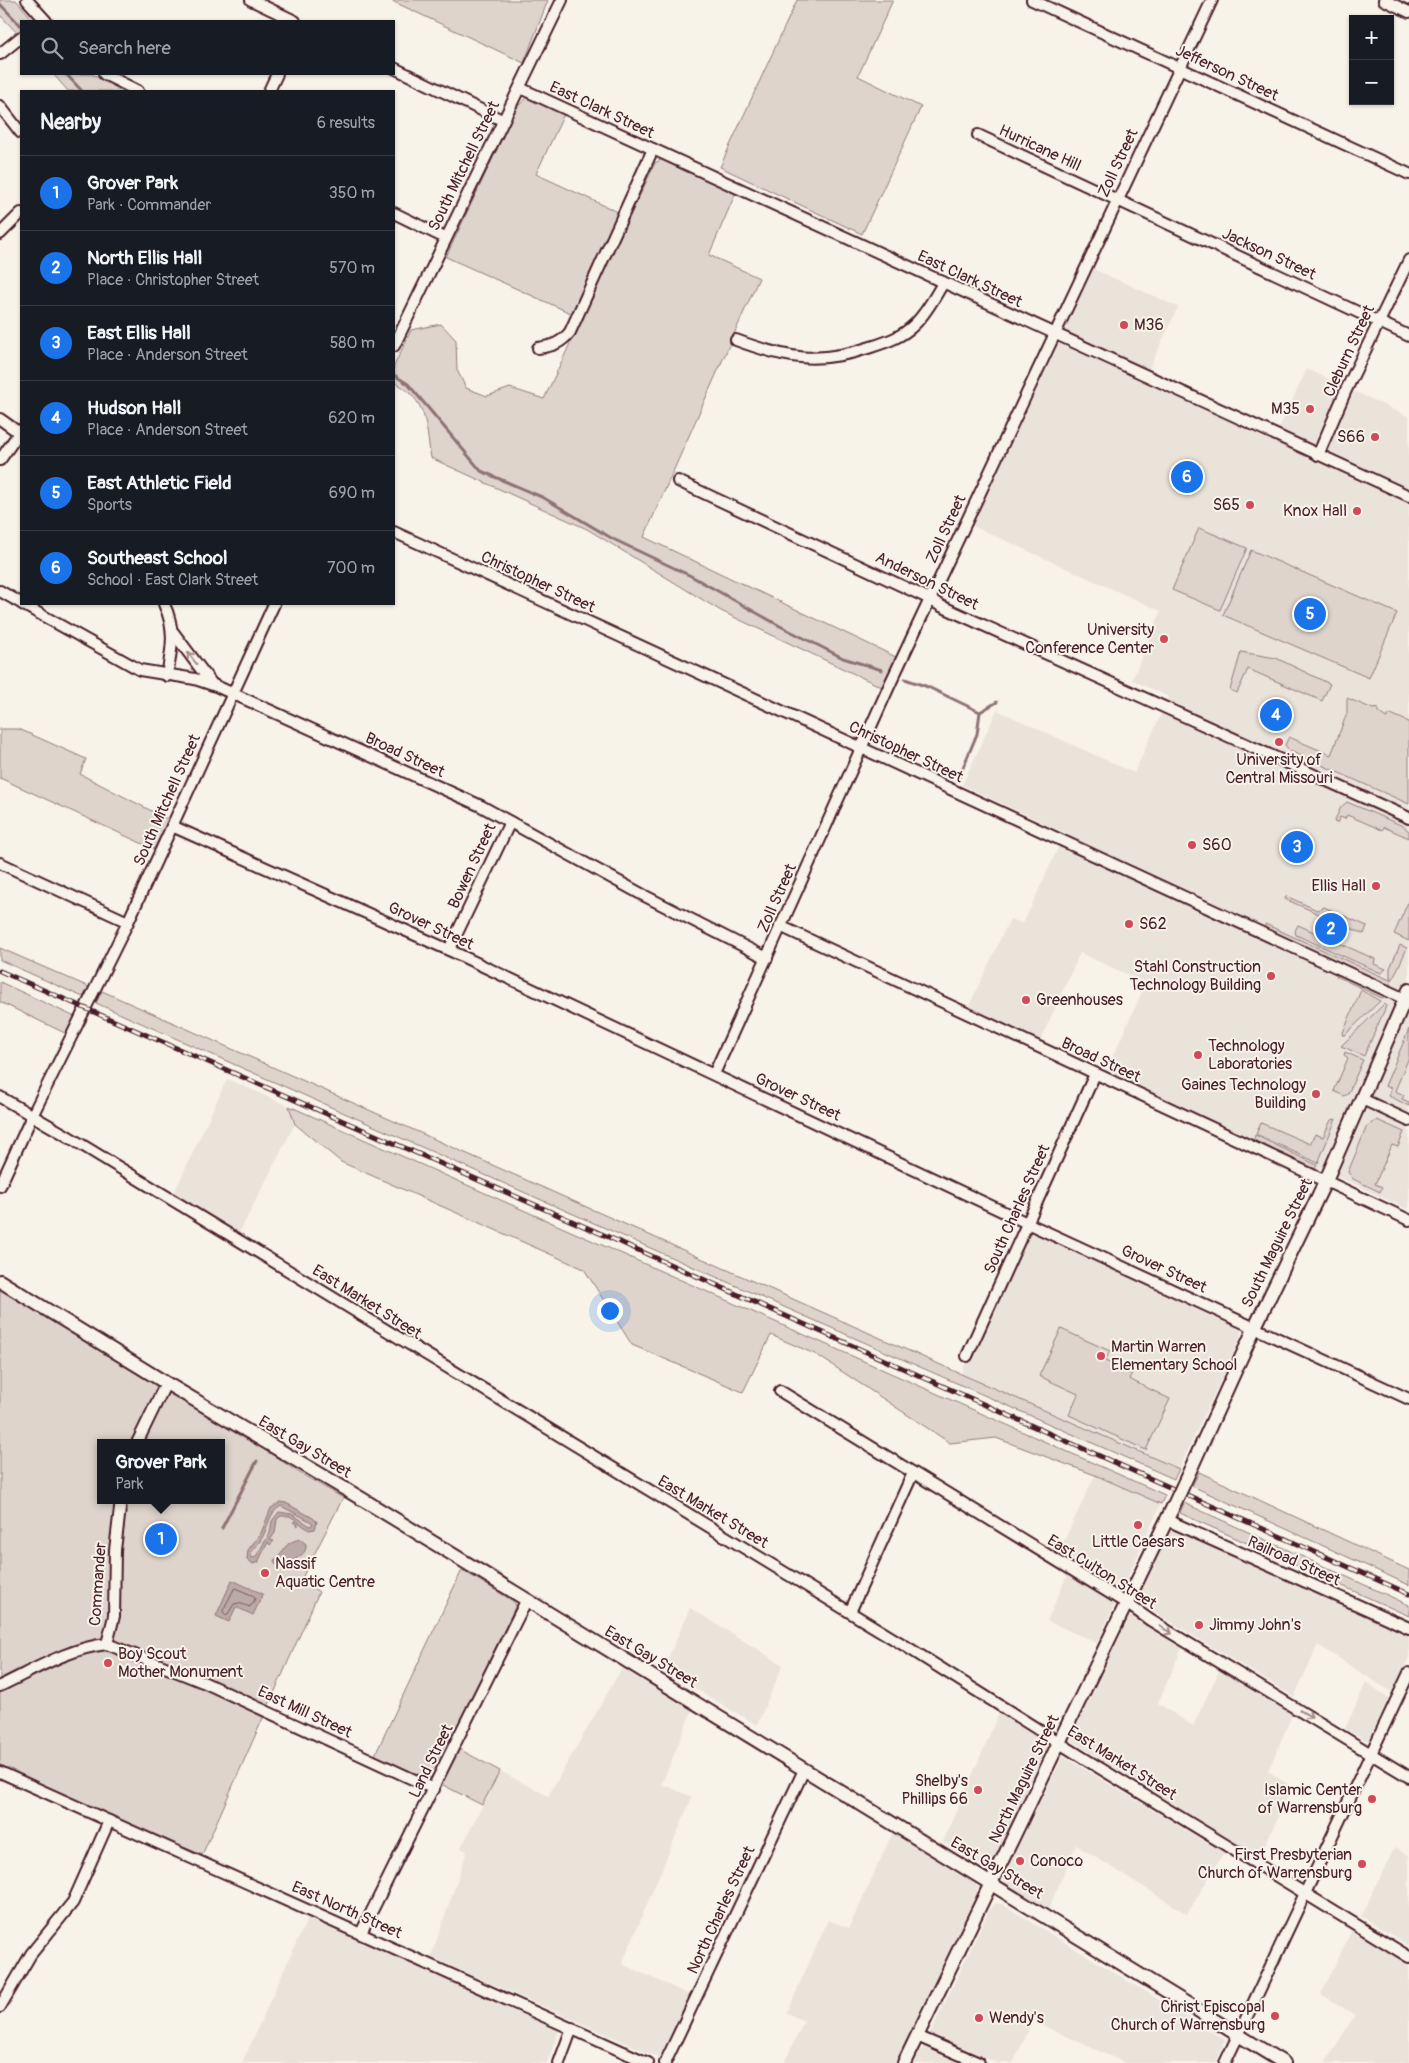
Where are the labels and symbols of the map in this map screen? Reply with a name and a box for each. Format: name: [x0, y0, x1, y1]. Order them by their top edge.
street label: Jefferson Street: [1172, 40, 1282, 106]
street label: East Clark Street: [546, 77, 658, 143]
street label: South Mitchell Street: [424, 97, 504, 234]
street label: Hurricane Hill: [996, 120, 1084, 176]
street label: Zoll Street: [1093, 125, 1143, 200]
street label: Jackson Street: [1219, 224, 1320, 285]
street label: East Clark Street: [914, 246, 1026, 312]
street label: Cleburn Street: [1319, 301, 1379, 400]
place label: M36: [1134, 315, 1164, 335]
marker: M36: [1118, 319, 1130, 331]
place label: M35: [1271, 399, 1300, 419]
marker: M35: [1304, 403, 1316, 415]
place label: S66: [1337, 427, 1365, 447]
marker: S66: [1369, 431, 1381, 443]
pin: 6: [1171, 458, 1203, 496]
street label: Zoll Street: [921, 491, 971, 566]
place label: S65: [1213, 495, 1240, 515]
marker: S65: [1244, 499, 1256, 511]
place label: Knox Hall: [1283, 501, 1347, 521]
marker: Knox Hall: [1351, 505, 1363, 517]
street label: Christopher Street: [478, 547, 599, 617]
street label: Anderson Street: [872, 547, 982, 615]
pin: 5: [1294, 595, 1326, 633]
place label: University Conference Center: [1025, 620, 1154, 658]
marker: University Conference Center: [1158, 633, 1170, 645]
one-way arrow: [187, 652, 198, 665]
pin: 4: [1260, 696, 1292, 734]
street label: Christopher Street: [846, 717, 967, 787]
street label: Broad Street: [362, 728, 448, 782]
street label: South Mitchell Street: [129, 730, 205, 869]
marker: University of Central Missouri: [1273, 736, 1285, 748]
place label: University of Central Missouri: [1225, 750, 1333, 788]
street label: Bowen Street: [444, 820, 501, 912]
pin: 3: [1281, 828, 1313, 866]
place label: S60: [1202, 835, 1232, 855]
marker: S60: [1186, 839, 1198, 851]
street label: Zoll Street: [753, 860, 801, 936]
place label: Ellis Hall: [1311, 876, 1366, 896]
marker: Ellis Hall: [1370, 880, 1382, 892]
street label: Grover Street: [385, 897, 478, 955]
pin: 2: [1315, 910, 1347, 948]
place label: S62: [1139, 914, 1167, 934]
marker: S62: [1123, 918, 1135, 930]
place label: Stahl Construction Technology Building: [1129, 957, 1261, 995]
marker: Stahl Construction Technology Building: [1265, 970, 1277, 982]
place label: Greenhouses: [1036, 990, 1123, 1010]
marker: Greenhouses: [1020, 994, 1032, 1006]
street label: Broad Street: [1058, 1033, 1144, 1087]
place label: Technology Laboratories: [1208, 1036, 1292, 1074]
marker: Technology Laboratories: [1192, 1049, 1204, 1061]
street label: Grover Street: [752, 1068, 845, 1126]
place label: Gaines Technology Building: [1181, 1075, 1306, 1113]
marker: Gaines Technology Building: [1310, 1088, 1322, 1100]
street label: South Charles Street: [979, 1141, 1055, 1277]
street label: South Maguire Street: [1237, 1175, 1317, 1311]
street label: Grover Street: [1118, 1240, 1211, 1298]
street label: East Market Street: [309, 1260, 426, 1344]
your location: [597, 1298, 623, 1324]
place label: Martin Warren Elementary School: [1111, 1337, 1237, 1375]
marker: Martin Warren Elementary School: [1095, 1350, 1107, 1362]
street label: East Gay Street: [255, 1411, 355, 1483]
street label: East Market Street: [654, 1471, 772, 1553]
marker: Little Caesars: [1132, 1519, 1144, 1531]
pin: 1: [145, 1520, 177, 1558]
street label: East Culton Street: [1044, 1530, 1161, 1614]
place label: Little Caesars: [1092, 1532, 1184, 1552]
street label: Railroad Street: [1244, 1532, 1344, 1591]
street label: Commander: [85, 1541, 111, 1627]
place label: Nassif Aquatic Centre: [275, 1554, 375, 1592]
marker: Nassif Aquatic Centre: [259, 1567, 271, 1579]
place label: Jimmy John's: [1209, 1615, 1301, 1635]
marker: Jimmy John's: [1193, 1619, 1205, 1631]
street label: East Gay Street: [601, 1621, 701, 1693]
one-way arrow: [1159, 1625, 1174, 1635]
place label: Boy Scout Mother Monument: [118, 1644, 243, 1682]
marker: Boy Scout Mother Monument: [102, 1657, 114, 1669]
street label: East Mill Street: [255, 1681, 356, 1743]
one-way arrow: [1298, 1709, 1312, 1719]
street label: North Maguire Street: [984, 1711, 1064, 1847]
street label: Land Street: [405, 1720, 458, 1801]
street label: East Market Street: [1064, 1721, 1181, 1805]
place label: Shelby's Phillips 66: [901, 1771, 968, 1809]
place label: Islamic Center of Warrensburg: [1258, 1780, 1362, 1818]
marker: Shelby's Phillips 66: [972, 1784, 984, 1796]
marker: Islamic Center of Warrensburg: [1366, 1793, 1378, 1805]
street label: East Gay Street: [947, 1832, 1047, 1904]
street label: North Charles Street: [683, 1842, 760, 1977]
place label: First Presbyterian Church of Warrensburg: [1198, 1845, 1352, 1883]
place label: Conoco: [1030, 1851, 1083, 1871]
marker: Conoco: [1014, 1855, 1026, 1867]
marker: First Presbyterian Church of Warrensburg: [1356, 1858, 1368, 1870]
street label: East North Street: [289, 1877, 406, 1944]
place label: Christ Episcopal Church of Warrensburg: [1111, 1997, 1265, 2035]
place label: Wendy's: [989, 2008, 1044, 2028]
marker: Christ Episcopal Church of Warrensburg: [1269, 2010, 1281, 2022]
marker: Wendy's: [973, 2012, 985, 2024]

